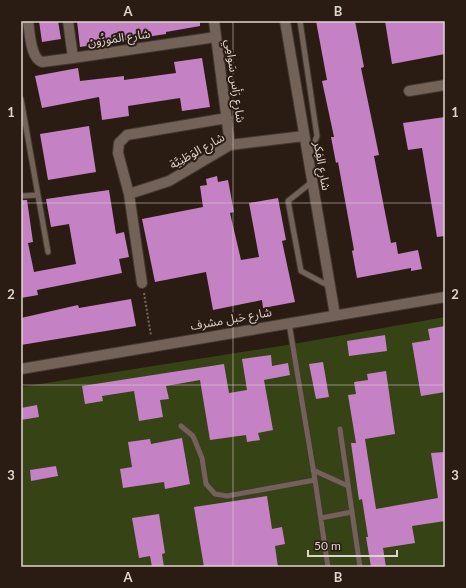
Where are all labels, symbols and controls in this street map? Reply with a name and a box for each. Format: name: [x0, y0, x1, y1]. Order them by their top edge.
text: A: [122, 3, 133, 19]
text: B: [334, 3, 343, 19]
street label: شارع المَوزُون: [87, 26, 151, 51]
street label: شارع رَأس سَوامِي: [219, 38, 249, 124]
text: 1: [7, 104, 15, 120]
text: 1: [451, 104, 459, 120]
street label: شارع الوَطَنِيَّة: [167, 129, 228, 174]
street label: شارع الفِكر: [309, 139, 334, 192]
text: 2: [7, 286, 15, 302]
text: 2: [451, 286, 459, 302]
street label: شارع حَبل مشرف: [189, 304, 273, 335]
text: 3: [7, 467, 15, 483]
text: 3: [451, 467, 459, 483]
scale bar: [308, 532, 397, 558]
text: 50 m: [314, 538, 341, 553]
text: A: [122, 569, 133, 585]
text: B: [334, 569, 343, 585]

